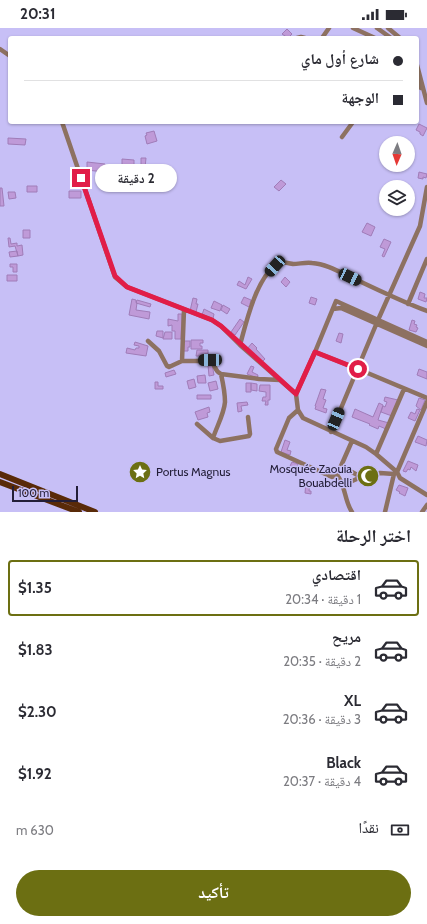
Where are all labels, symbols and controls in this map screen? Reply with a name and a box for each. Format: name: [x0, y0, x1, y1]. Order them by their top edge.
text: 20:31: [20, 5, 55, 23]
text: شارع أول ماي: [301, 50, 379, 68]
text: الوجهة: [341, 89, 379, 107]
north arrow: [379, 136, 415, 172]
map controls: [379, 136, 415, 216]
callout: 2 دقيقة: [95, 164, 177, 192]
route end: [72, 169, 90, 187]
text: 2 دقيقة: [117, 170, 155, 186]
button: layers: [379, 180, 415, 216]
car: [263, 253, 287, 279]
car: [337, 266, 363, 288]
car: [198, 354, 222, 366]
route start: [349, 360, 367, 378]
car: [326, 406, 346, 432]
place icon: Portus Magnus: [127, 459, 153, 485]
place label: Mosquée Zaouia Bouabdelli: [269, 461, 352, 490]
mosque icon: Mosquée Zaouia Bouabdelli: [355, 463, 381, 489]
place label: Portus Magnus: [156, 464, 231, 479]
scale bar: [12, 484, 78, 503]
text: 100 m: [18, 486, 49, 500]
text: اختر الرحلة: [336, 525, 411, 547]
text: اقتصادي: [312, 566, 361, 584]
icon: car: [373, 570, 409, 606]
text: $1.35: [18, 579, 52, 597]
text: 1 دقيقة · 20:34: [285, 591, 361, 607]
text: مريح: [332, 628, 361, 646]
icon: car: [373, 632, 409, 668]
text: $1.83: [18, 641, 53, 659]
text: 2 دقيقة · 20:35: [283, 653, 361, 669]
text: XL: [344, 692, 361, 710]
icon: car: [373, 694, 409, 730]
text: $2.30: [18, 703, 57, 721]
text: 3 دقيقة · 20:36: [283, 711, 361, 727]
text: Black: [326, 754, 361, 772]
icon: car: [373, 756, 409, 792]
text: $1.92: [18, 765, 52, 783]
text: 4 دقيقة · 20:37: [283, 773, 361, 789]
text: نقدًا: [358, 819, 379, 837]
icon: cash: [389, 819, 411, 841]
text: 630 m: [16, 822, 54, 838]
button: تأكيد: [16, 870, 411, 916]

